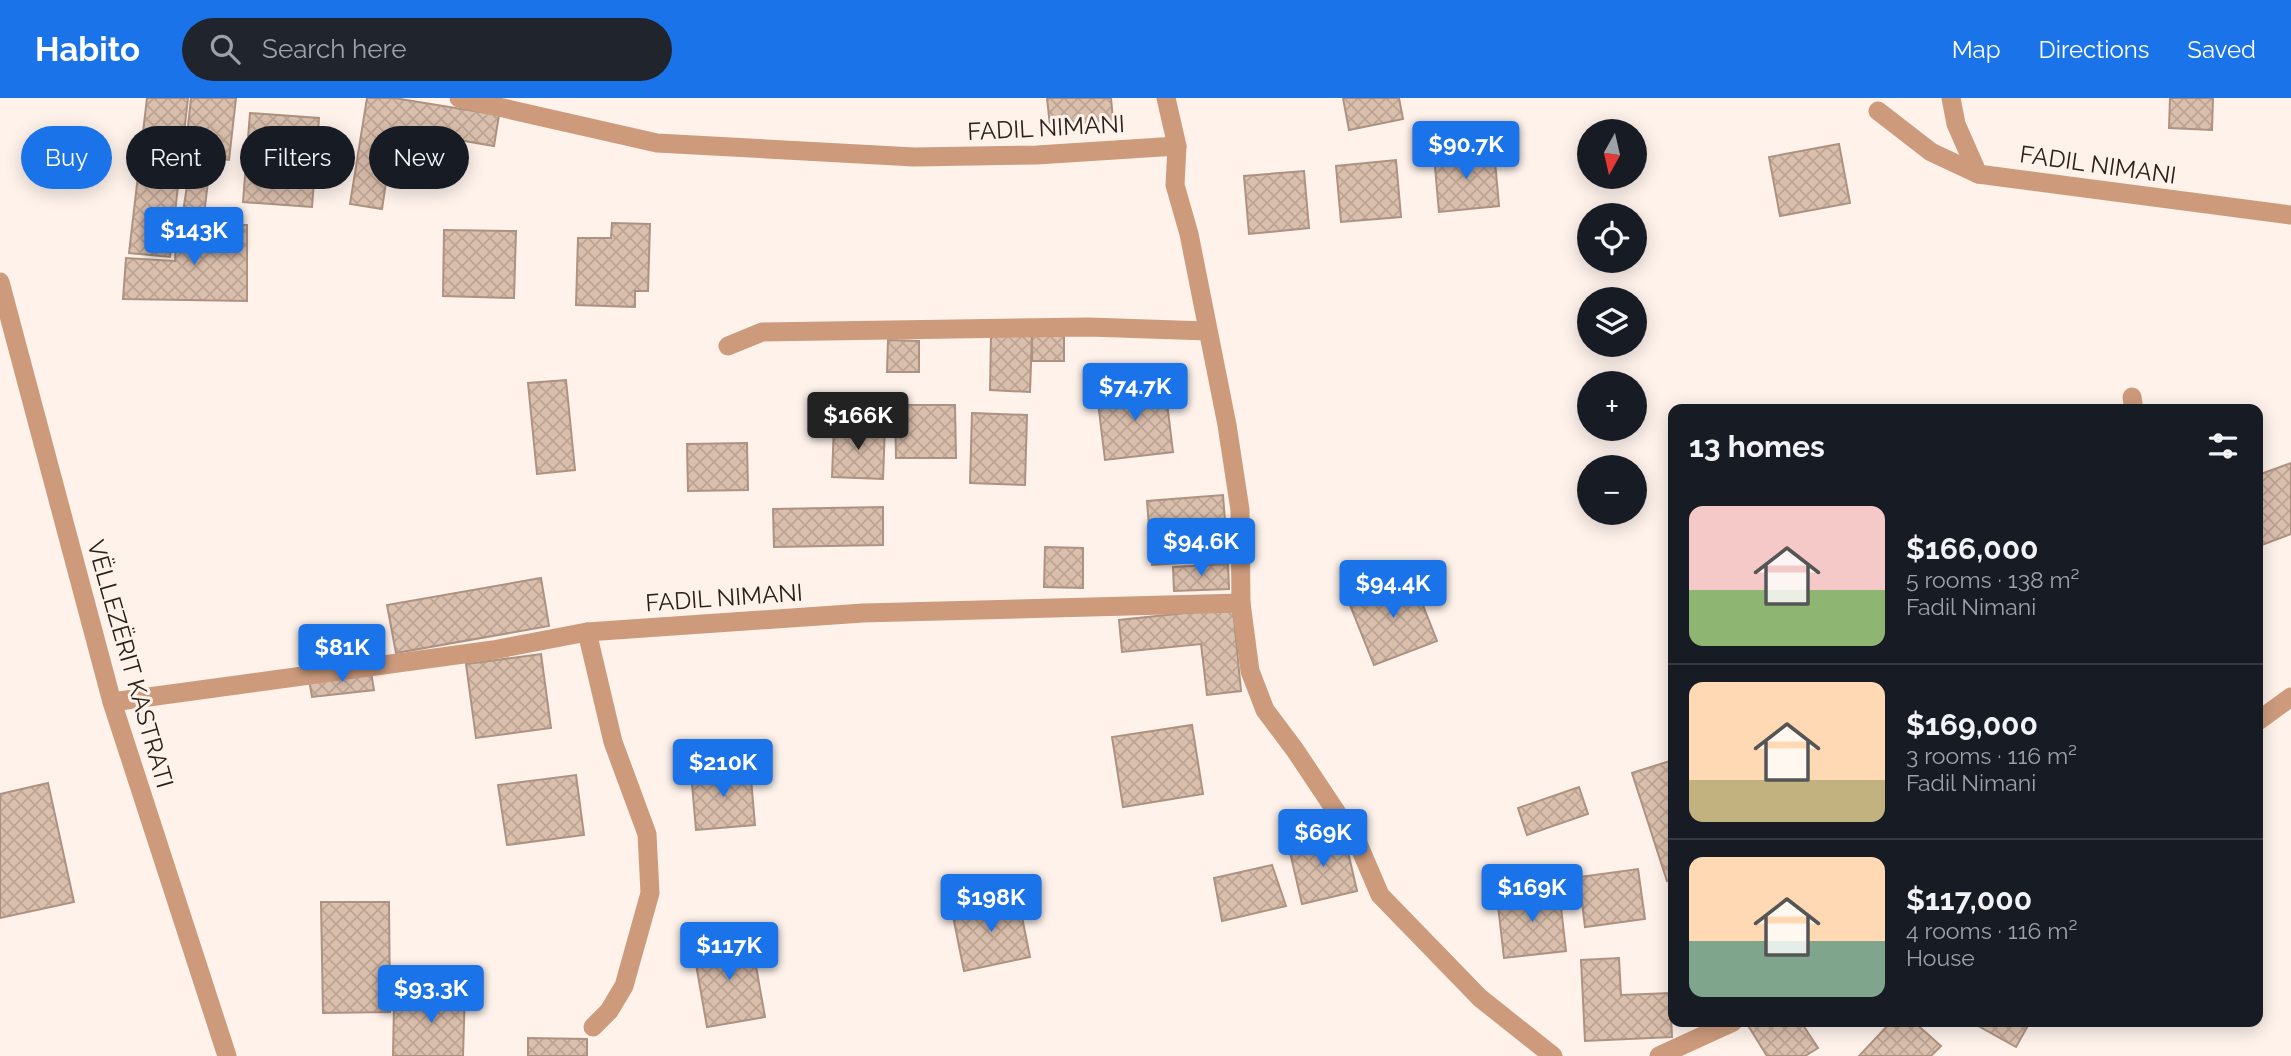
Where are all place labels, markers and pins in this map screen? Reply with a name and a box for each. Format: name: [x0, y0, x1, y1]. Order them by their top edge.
pin: $90.7K: [1409, 122, 1523, 181]
pin: $143K: [145, 208, 243, 267]
pin: $74.7K: [1078, 364, 1192, 423]
pin: $166K: [809, 392, 907, 452]
pin: $94.6K: [1144, 518, 1258, 578]
pin: $94.4K: [1336, 560, 1450, 620]
pin: $81K: [301, 624, 383, 684]
pin: $210K: [674, 740, 772, 799]
pin: $69K: [1282, 810, 1364, 869]
pin: $169K: [1483, 864, 1581, 924]
pin: $198K: [942, 874, 1040, 934]
pin: $117K: [680, 922, 778, 982]
pin: $93.3K: [374, 965, 488, 1025]

